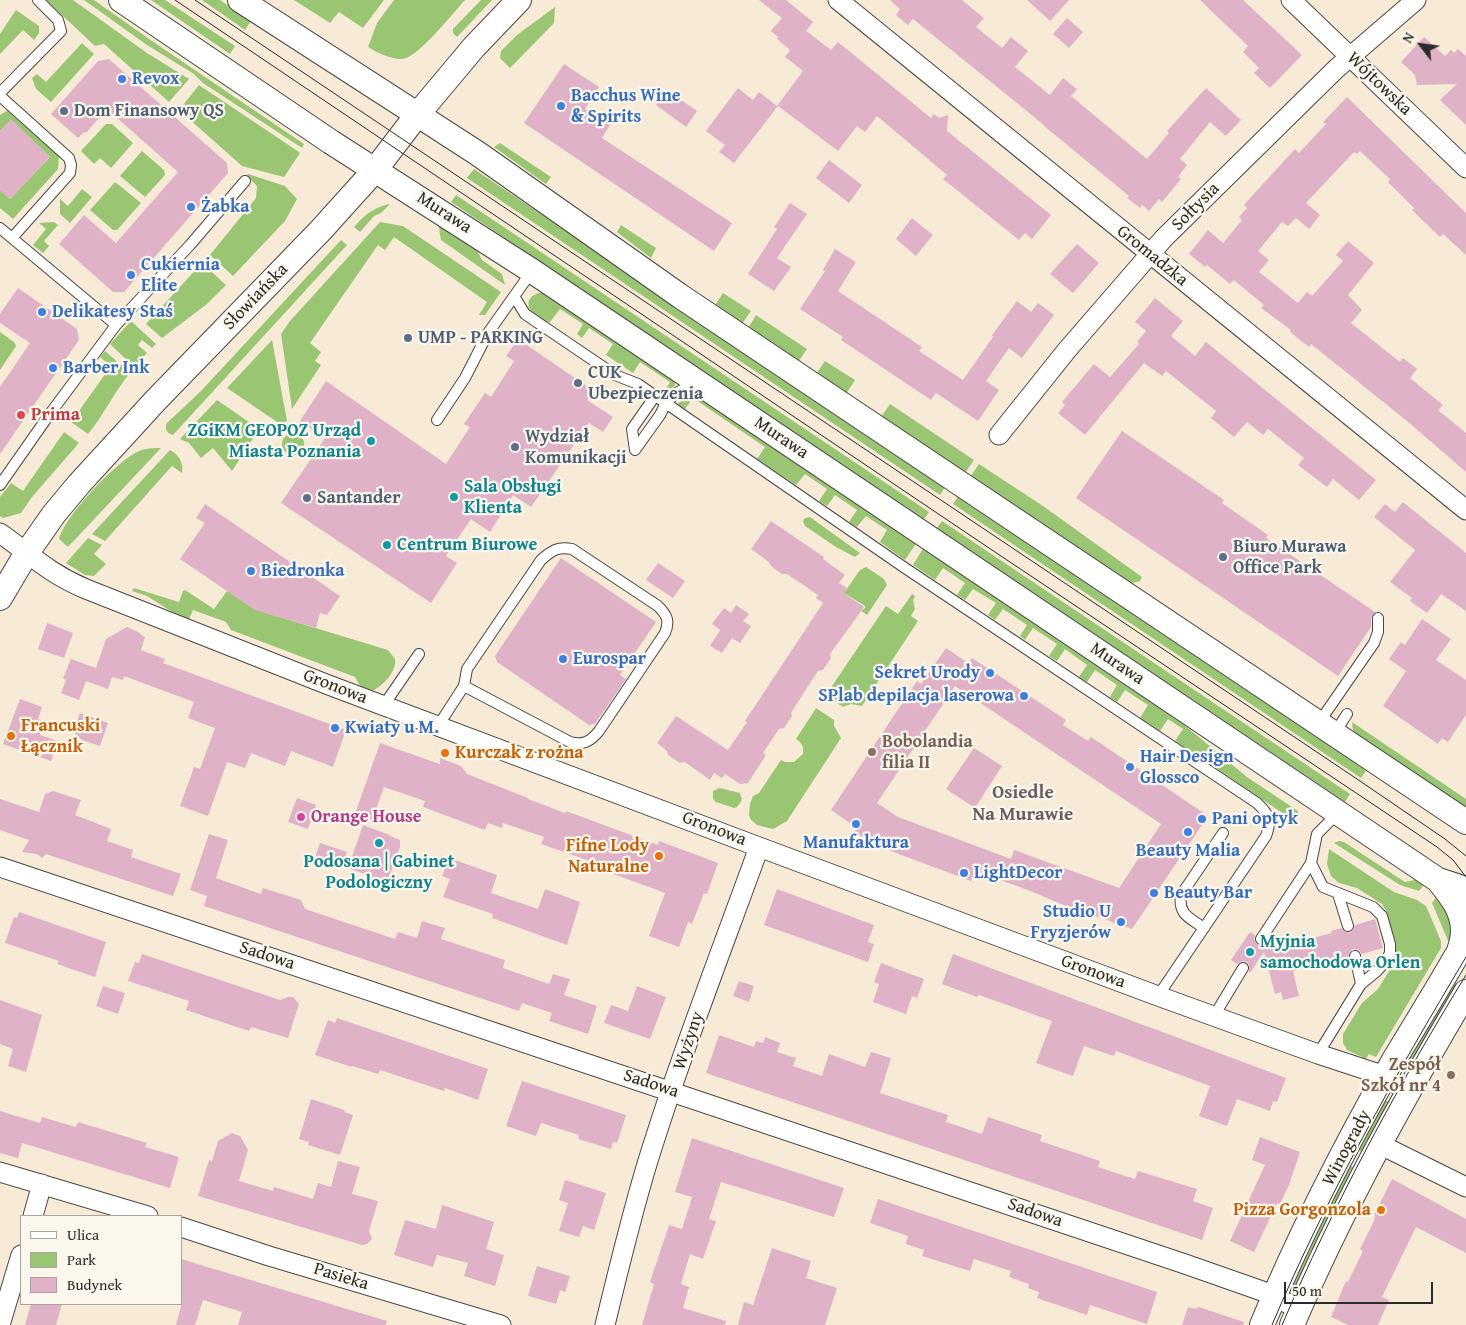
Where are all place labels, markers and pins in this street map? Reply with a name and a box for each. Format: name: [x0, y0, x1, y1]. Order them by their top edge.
place label: Revox: [132, 68, 180, 90]
marker: Revox: [116, 73, 128, 85]
place label: Bacchus Wine & Spirits: [571, 85, 681, 128]
place label: Dom Finansowy QS: [74, 100, 224, 122]
marker: Bacchus Wine & Spirits: [555, 100, 567, 112]
marker: Dom Finansowy QS: [58, 105, 70, 117]
place label: Żabka: [201, 196, 249, 218]
marker: Żabka: [185, 201, 197, 213]
place label: Cukiernia Elite: [141, 254, 220, 296]
marker: Cukiernia Elite: [125, 269, 137, 281]
place label: Delikatesy Staś: [52, 301, 173, 323]
marker: Delikatesy Staś: [36, 306, 48, 318]
place label: UMP - PARKING: [418, 327, 543, 349]
marker: UMP - PARKING: [402, 332, 414, 344]
place label: Barber Ink: [63, 357, 149, 379]
marker: Barber Ink: [47, 362, 59, 374]
place label: CUK Ubezpieczenia: [588, 362, 703, 404]
marker: CUK Ubezpieczenia: [572, 377, 584, 389]
place label: Prima: [31, 404, 80, 426]
marker: Prima: [15, 409, 27, 421]
place label: ZGiKM GEOPOZ Urząd Miasta Poznania: [188, 420, 361, 462]
place label: Wydział Komunikacji: [525, 426, 627, 468]
marker: ZGiKM GEOPOZ Urząd Miasta Poznania: [365, 435, 377, 447]
marker: Wydział Komunikacji: [509, 441, 521, 453]
place label: Sala Obsługi Klienta: [464, 476, 562, 518]
place label: Santander: [317, 487, 400, 509]
marker: Sala Obsługi Klienta: [448, 491, 460, 503]
marker: Santander: [301, 492, 313, 504]
place label: Centrum Biurowe: [397, 534, 537, 556]
place label: Biuro Murawa Office Park: [1233, 536, 1346, 578]
marker: Centrum Biurowe: [381, 539, 393, 551]
marker: Biuro Murawa Office Park: [1217, 551, 1229, 563]
place label: Biedronka: [261, 560, 345, 582]
marker: Biedronka: [245, 565, 257, 577]
place label: Eurospar: [573, 648, 646, 670]
marker: Eurospar: [557, 653, 569, 665]
place label: Sekret Urody: [875, 662, 980, 684]
marker: Sekret Urody: [984, 667, 996, 679]
place label: SPlab depilacja laserowa: [818, 685, 1014, 707]
marker: SPlab depilacja laserowa: [1018, 690, 1030, 702]
place label: Francuski Łącznik: [21, 715, 100, 758]
place label: Kwiaty u M.: [345, 717, 439, 739]
marker: Kwiaty u M.: [329, 722, 341, 734]
marker: Francuski Łącznik: [5, 730, 17, 742]
place label: Bobolandia filia II: [882, 731, 973, 774]
place label: Kurczak z rożna: [455, 742, 584, 764]
marker: Bobolandia filia II: [866, 746, 878, 758]
place label: Hair Design Glossco: [1140, 746, 1234, 789]
marker: Kurczak z rożna: [439, 747, 451, 759]
marker: Hair Design Glossco: [1124, 761, 1136, 773]
place label: Orange House: [311, 806, 422, 828]
place label: Pani optyk: [1212, 808, 1298, 830]
marker: Orange House: [295, 811, 307, 823]
marker: Pani optyk: [1196, 813, 1208, 825]
marker: Manufaktura: [850, 818, 862, 830]
marker: Beauty Malia: [1182, 826, 1194, 838]
place label: Manufaktura: [803, 832, 909, 854]
place label: Fifne Lody Naturalne: [566, 835, 649, 878]
marker: Podosana | Gabinet Podologiczny: [373, 837, 385, 849]
place label: Beauty Malia: [1136, 840, 1240, 862]
marker: Fifne Lody Naturalne: [653, 850, 665, 862]
place label: Podosana | Gabinet Podologiczny: [304, 851, 454, 894]
place label: LightDecor: [974, 862, 1063, 884]
marker: LightDecor: [958, 867, 970, 879]
place label: Beauty Bar: [1164, 882, 1252, 904]
marker: Beauty Bar: [1148, 887, 1160, 899]
place label: Studio U Fryzjerów: [1031, 901, 1111, 944]
marker: Studio U Fryzjerów: [1115, 916, 1127, 928]
place label: Myjnia samochodowa Orlen: [1260, 931, 1420, 974]
marker: Myjnia samochodowa Orlen: [1244, 946, 1256, 958]
place label: Zespół Szkół nr 4: [1361, 1054, 1441, 1096]
marker: Zespół Szkół nr 4: [1445, 1069, 1457, 1081]
place label: Pizza Gorgonzola: [1233, 1199, 1371, 1221]
marker: Pizza Gorgonzola: [1375, 1204, 1387, 1216]

